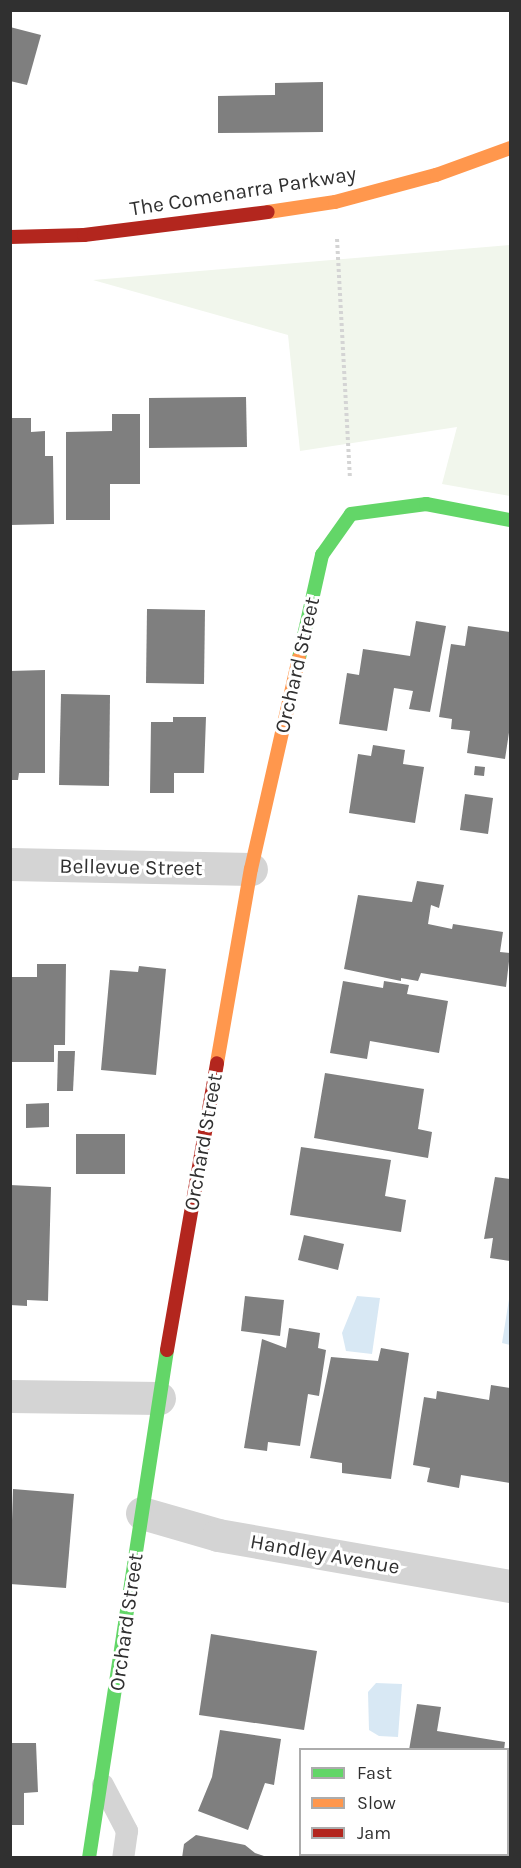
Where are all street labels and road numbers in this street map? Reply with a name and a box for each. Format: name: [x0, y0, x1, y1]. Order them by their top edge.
street label: The Comenarra Parkway: [128, 161, 358, 221]
street label: Orchard Street: [269, 595, 325, 735]
street label: Bellevue Street: [59, 853, 203, 881]
street label: Orchard Street: [179, 1071, 227, 1213]
street label: Handley Avenue: [248, 1528, 402, 1580]
street label: Orchard Street: [104, 1551, 148, 1693]

